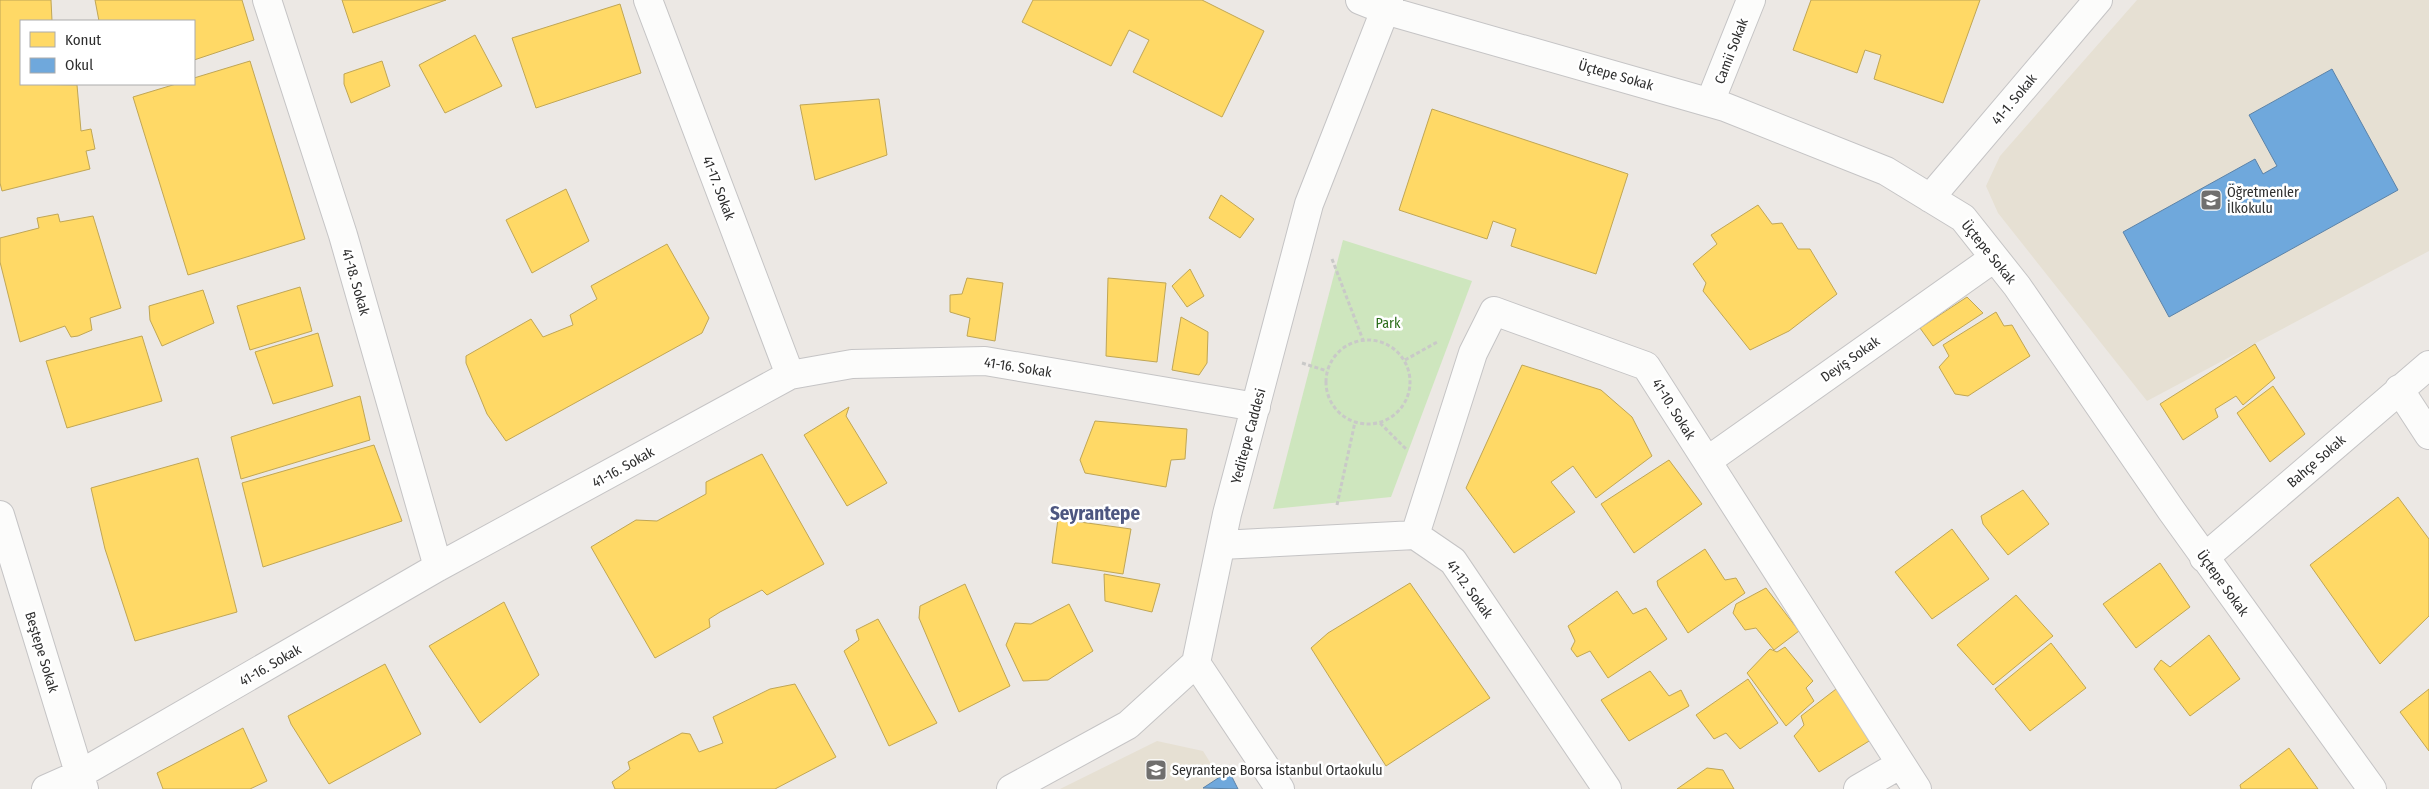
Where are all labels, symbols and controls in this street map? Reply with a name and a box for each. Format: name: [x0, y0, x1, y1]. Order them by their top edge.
street label: Camii Sokak: [1711, 16, 1752, 86]
legend: [20, 20, 195, 85]
text: Konut: [65, 31, 101, 49]
text: Okul: [65, 56, 93, 74]
street label: Üçtepe Sokak: [1576, 56, 1656, 94]
street label: 41-1. Sokak: [1988, 70, 2041, 128]
street label: 41-17. Sokak: [699, 154, 739, 223]
place label: Öğretmenler İlkokulu: [2227, 183, 2299, 217]
school or university icon: Öğretmenler İlkokulu: [2199, 188, 2223, 212]
street label: Üçtepe Sokak: [1958, 216, 2021, 288]
street label: 41-18. Sokak: [338, 247, 373, 318]
park label: Park: [1376, 315, 1401, 332]
street label: Deyiş Sokak: [1818, 333, 1883, 386]
street label: 41-16. Sokak: [983, 354, 1053, 381]
street label: 41-10. Sokak: [1648, 376, 1699, 443]
street label: Yeditepe Caddesi: [1228, 386, 1269, 486]
street label: Bahçe Sokak: [2284, 431, 2349, 491]
street label: 41-16. Sokak: [589, 443, 658, 491]
district label: Seyrantepe: [1050, 502, 1140, 525]
street label: Üçtepe Sokak: [2193, 546, 2253, 620]
street label: 41-12. Sokak: [1443, 557, 1497, 622]
street label: Beştepe Sokak: [21, 610, 62, 695]
street label: 41-16. Sokak: [236, 641, 304, 690]
school or university icon: Seyrantepe Borsa İstanbul Ortaokulu: [1144, 758, 1168, 782]
place label: Seyrantepe Borsa İstanbul Ortaokulu: [1172, 762, 1383, 779]

